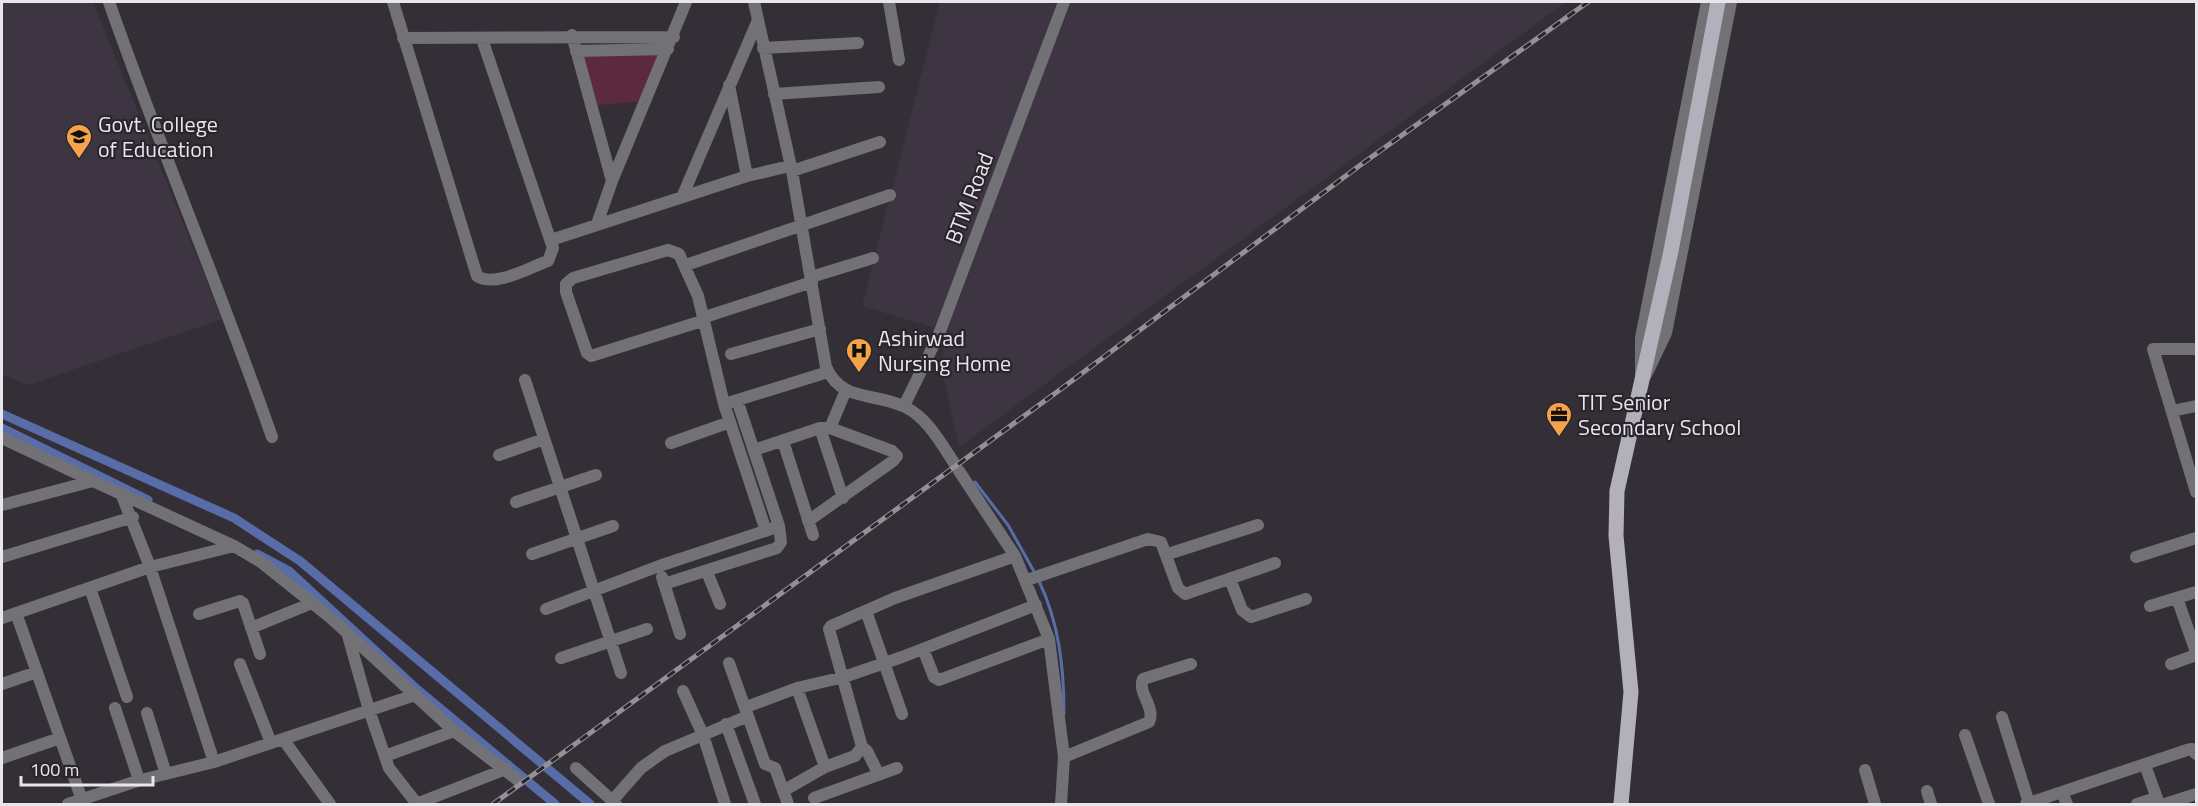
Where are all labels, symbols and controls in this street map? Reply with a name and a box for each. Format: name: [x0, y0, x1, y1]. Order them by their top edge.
place label: Govt. College of Education: [98, 107, 218, 166]
school or university icon: Govt. College of Education: [64, 122, 94, 160]
street label: BTM Road: [936, 147, 1002, 249]
place label: Ashirwad Nursing Home: [878, 321, 1011, 380]
hospital icon: Ashirwad Nursing Home: [844, 336, 874, 374]
place label: TIT Senior Secondary School: [1578, 385, 1741, 444]
office icon: TIT Senior Secondary School: [1544, 400, 1574, 438]
scale bar: [21, 749, 153, 787]
text: 100 m: [30, 756, 79, 783]

